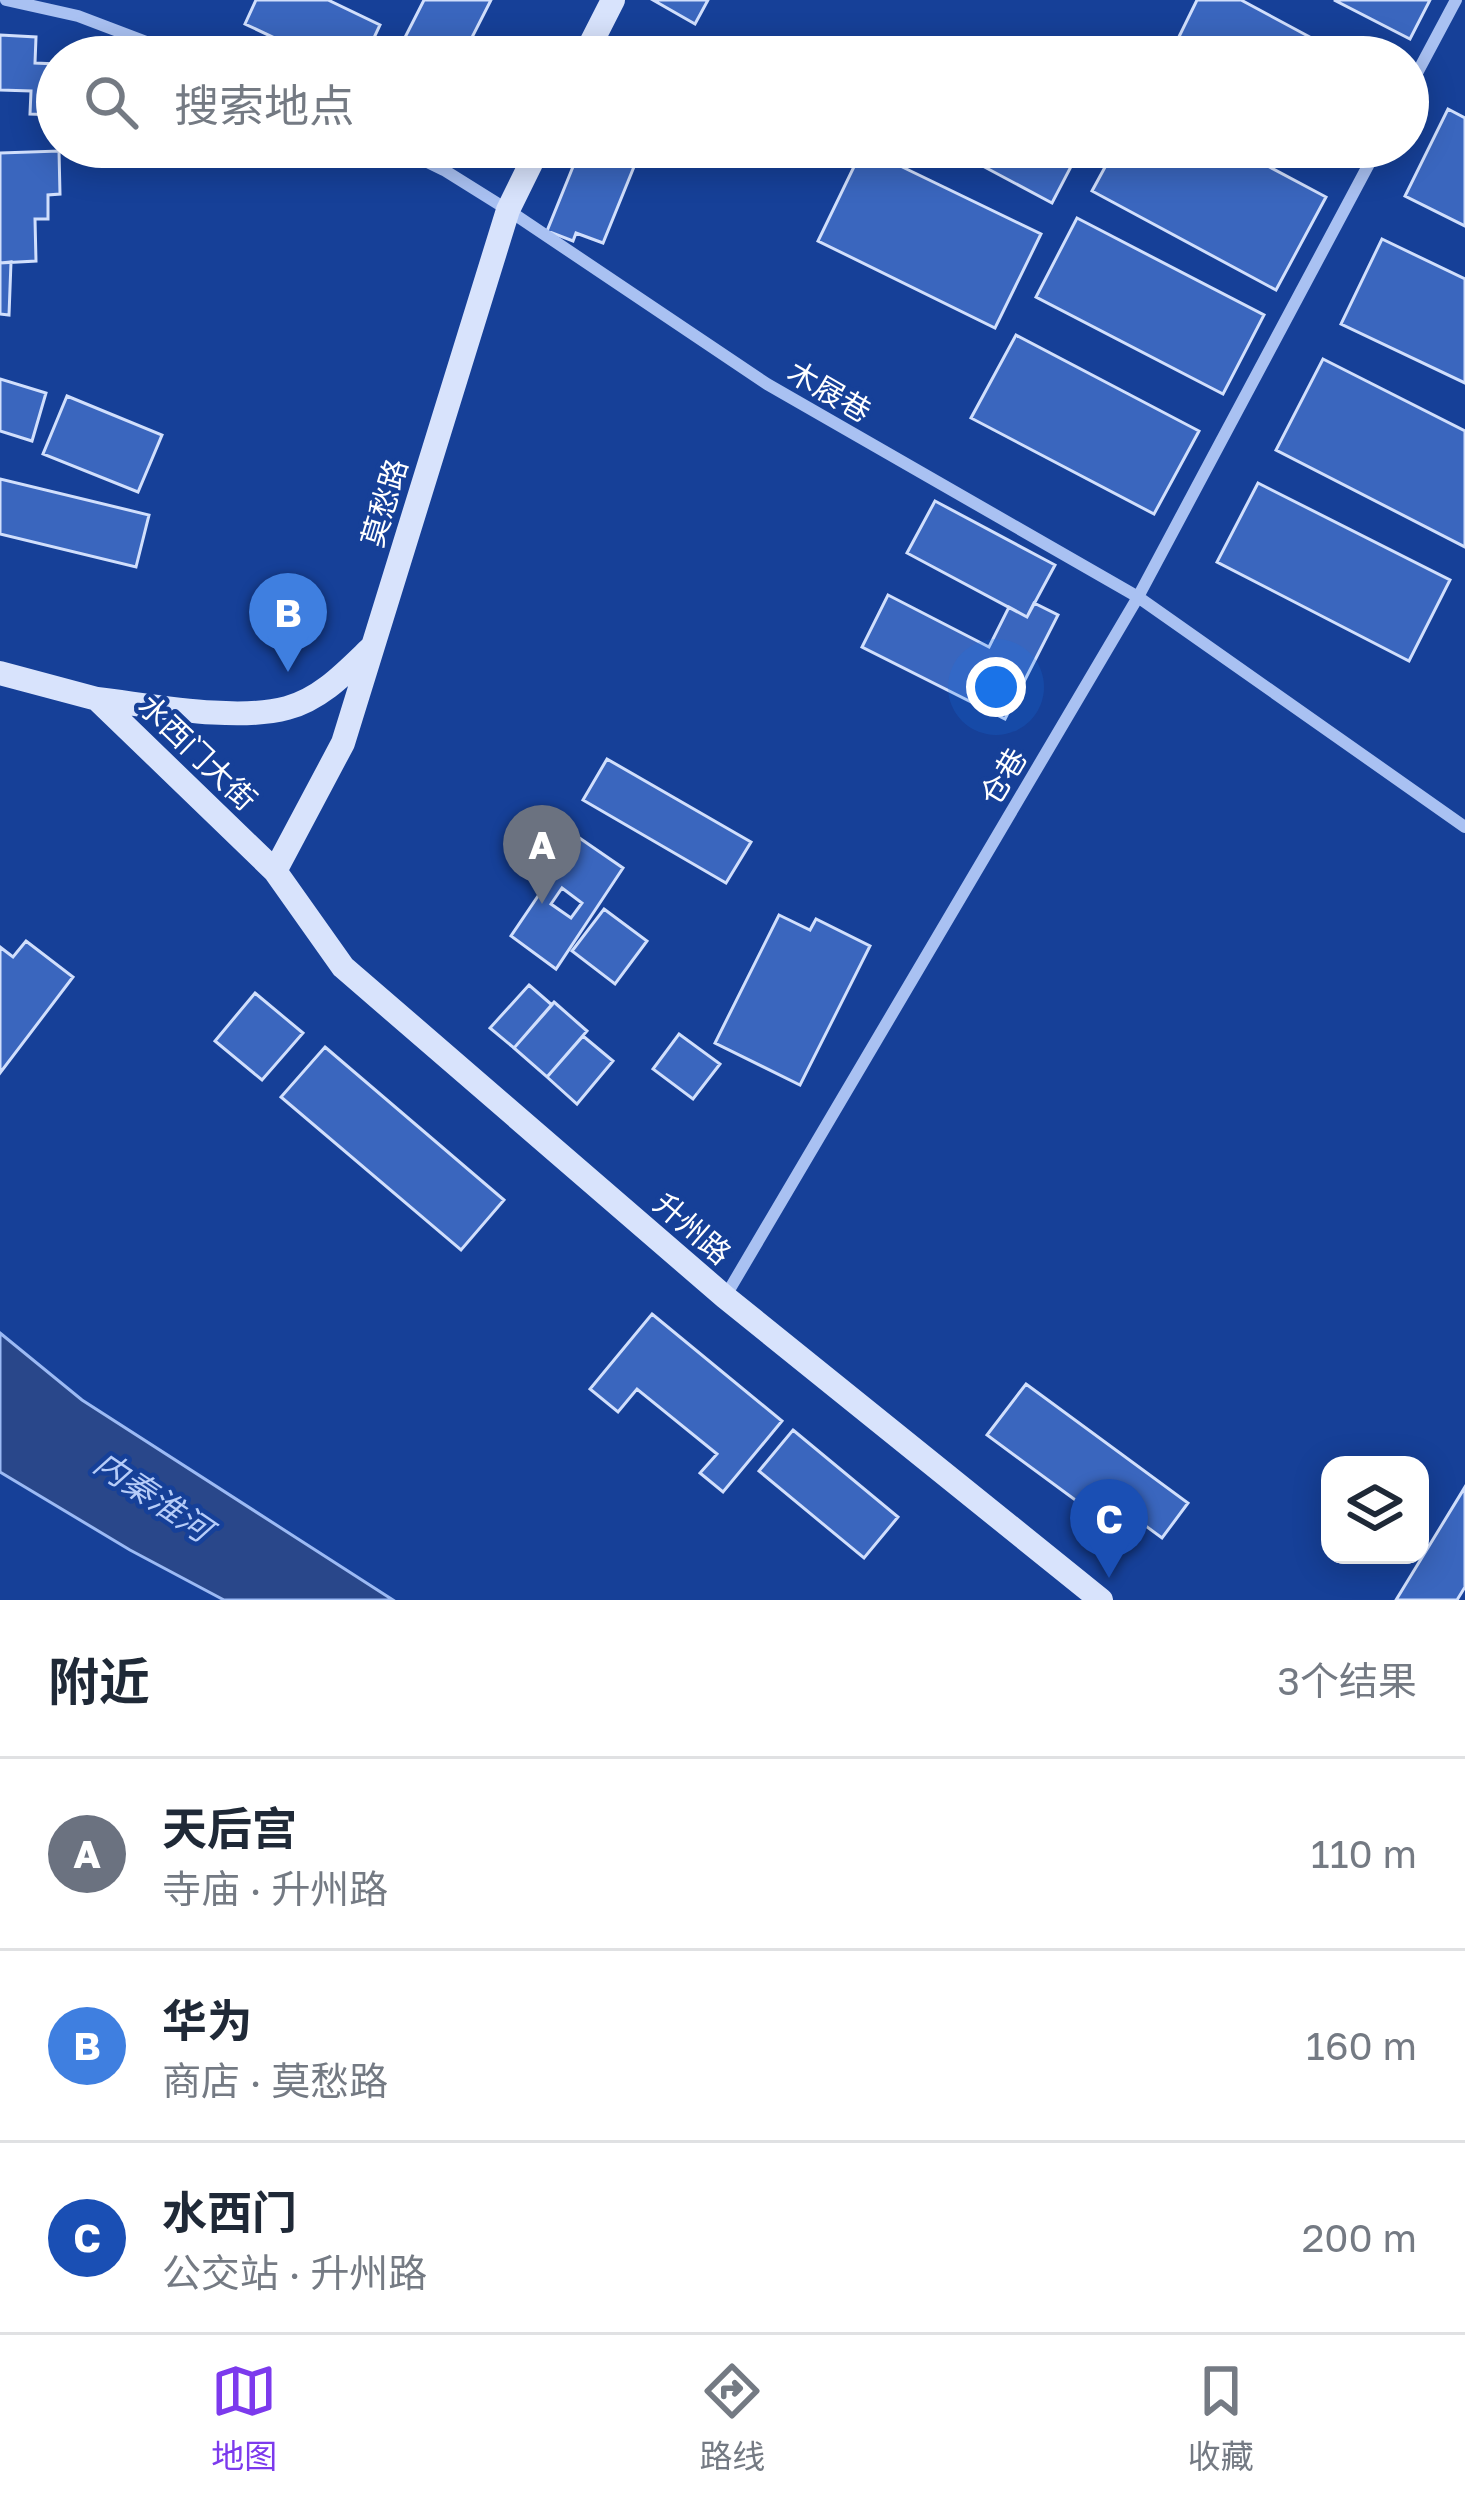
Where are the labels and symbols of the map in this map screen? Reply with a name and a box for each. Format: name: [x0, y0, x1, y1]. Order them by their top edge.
street label: 木屐巷: [782, 353, 877, 429]
street label: 莫愁路: [354, 454, 414, 551]
pin: B: [249, 573, 327, 672]
your location: [966, 657, 1026, 717]
street label: 水西门大街: [131, 687, 264, 817]
street label: 仓巷: [972, 741, 1034, 811]
pin: A: [503, 805, 581, 904]
street label: 升州路: [647, 1185, 738, 1271]
water label: 内秦淮河: [88, 1443, 224, 1552]
pin: C: [1070, 1479, 1148, 1578]

